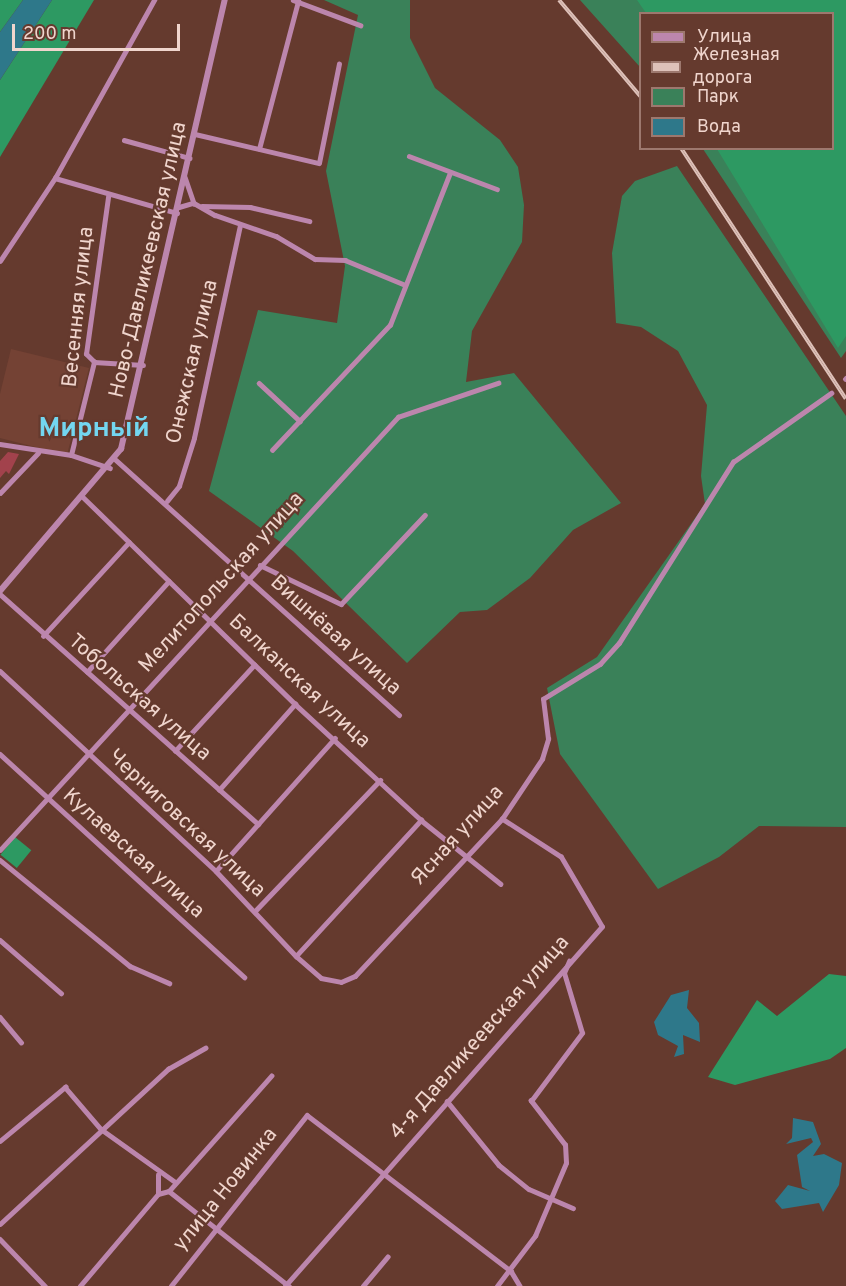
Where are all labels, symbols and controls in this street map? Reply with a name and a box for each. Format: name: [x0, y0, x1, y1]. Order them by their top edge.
scale bar: [15, 12, 183, 50]
legend: [639, 12, 834, 150]
text: 200 m: [23, 23, 76, 46]
text: Улица: [697, 26, 751, 49]
text: Железная дорога: [693, 44, 780, 90]
text: Парк: [697, 86, 739, 109]
text: Вода: [697, 116, 741, 139]
street label: Ново-Давликеевская улица: [105, 120, 193, 400]
street label: Весенняя улица: [58, 226, 100, 388]
street label: Онежская улица: [162, 278, 224, 446]
district label: Мирный: [38, 414, 150, 446]
street label: Мелитопольская улица: [134, 488, 310, 678]
street label: Вишнёвая улица: [264, 571, 406, 701]
street label: Балканская улица: [223, 610, 375, 754]
street label: Тобольская улица: [63, 629, 215, 767]
street label: Черниговская улица: [102, 745, 270, 903]
street label: Ясная улица: [406, 781, 510, 891]
street label: Кулаевская улица: [57, 784, 209, 924]
street label: 4-я Давликеевская улица: [385, 931, 575, 1145]
street label: улица Новинка: [168, 1123, 284, 1257]

